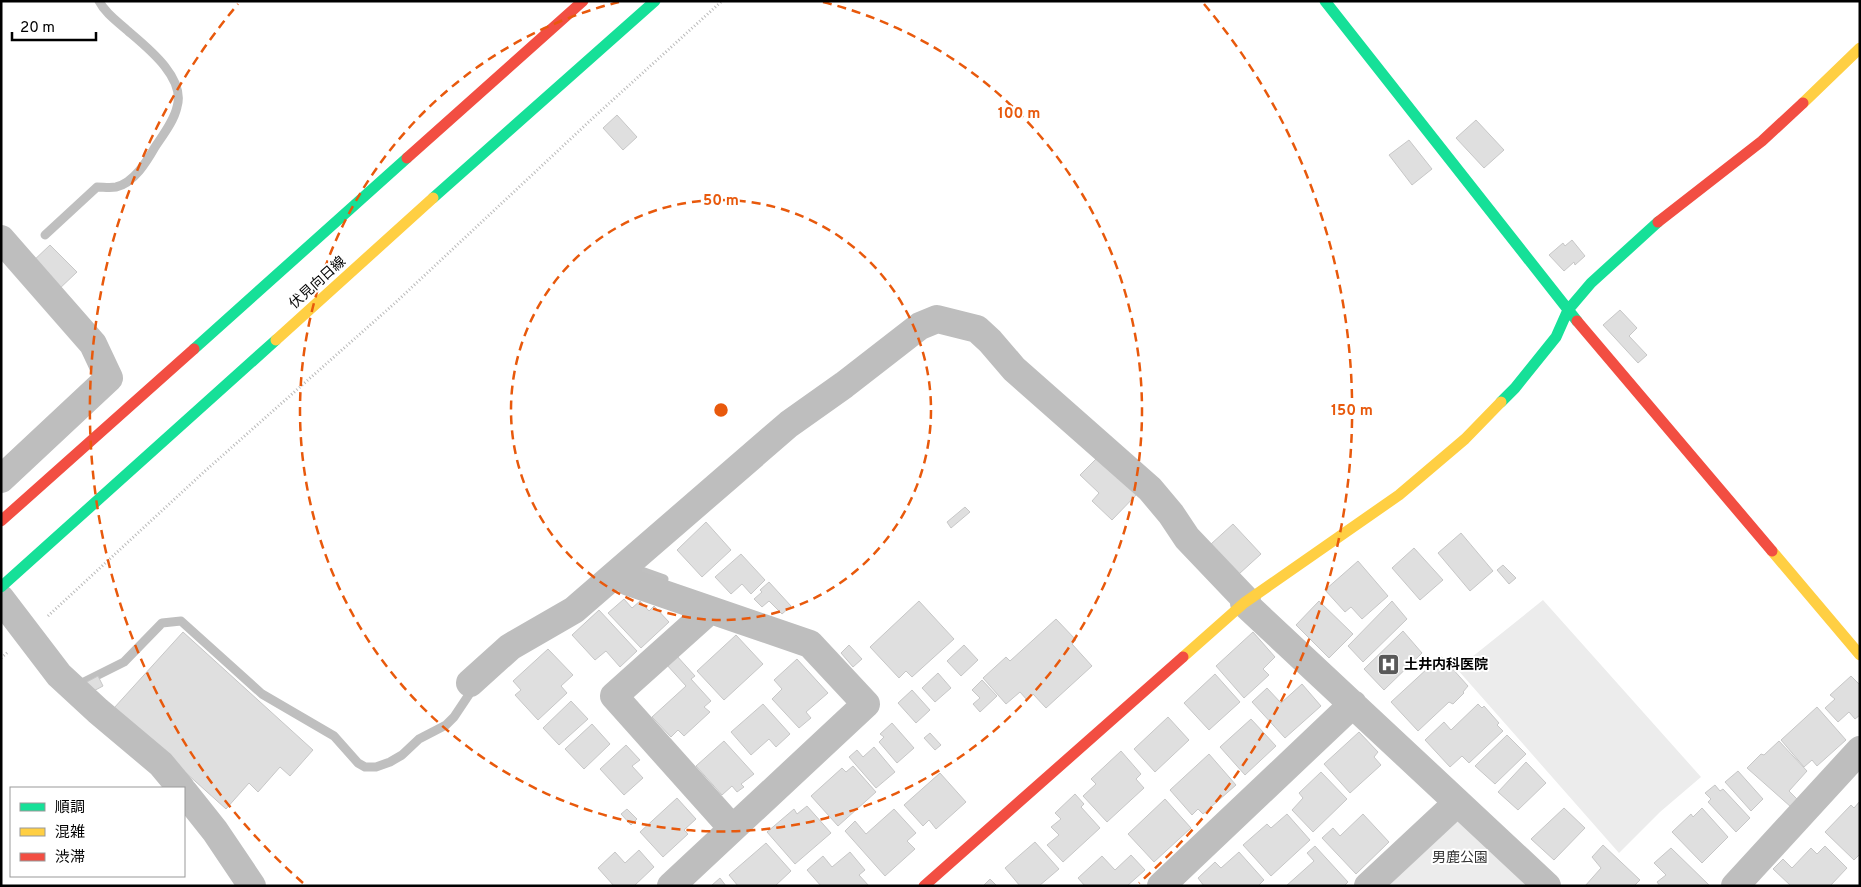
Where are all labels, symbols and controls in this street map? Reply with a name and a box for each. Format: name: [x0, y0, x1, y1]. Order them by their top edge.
scale bar: [12, 10, 96, 42]
text: 20 m: [20, 19, 55, 38]
text: 100 m: [998, 105, 1040, 124]
text: 50 m: [703, 192, 739, 211]
street label: 伏見向日線: [286, 253, 350, 313]
centre of rings: [712, 401, 730, 419]
text: 150 m: [1331, 402, 1373, 421]
hospital icon: 土井内科医院: [1376, 652, 1400, 676]
place label: 土井内科医院: [1404, 656, 1488, 674]
legend: [10, 787, 185, 877]
text: 順調: [55, 799, 85, 818]
text: 混雑: [55, 824, 85, 843]
text: 渋滞: [55, 849, 85, 868]
park label: 男鹿公園: [1432, 850, 1488, 867]

